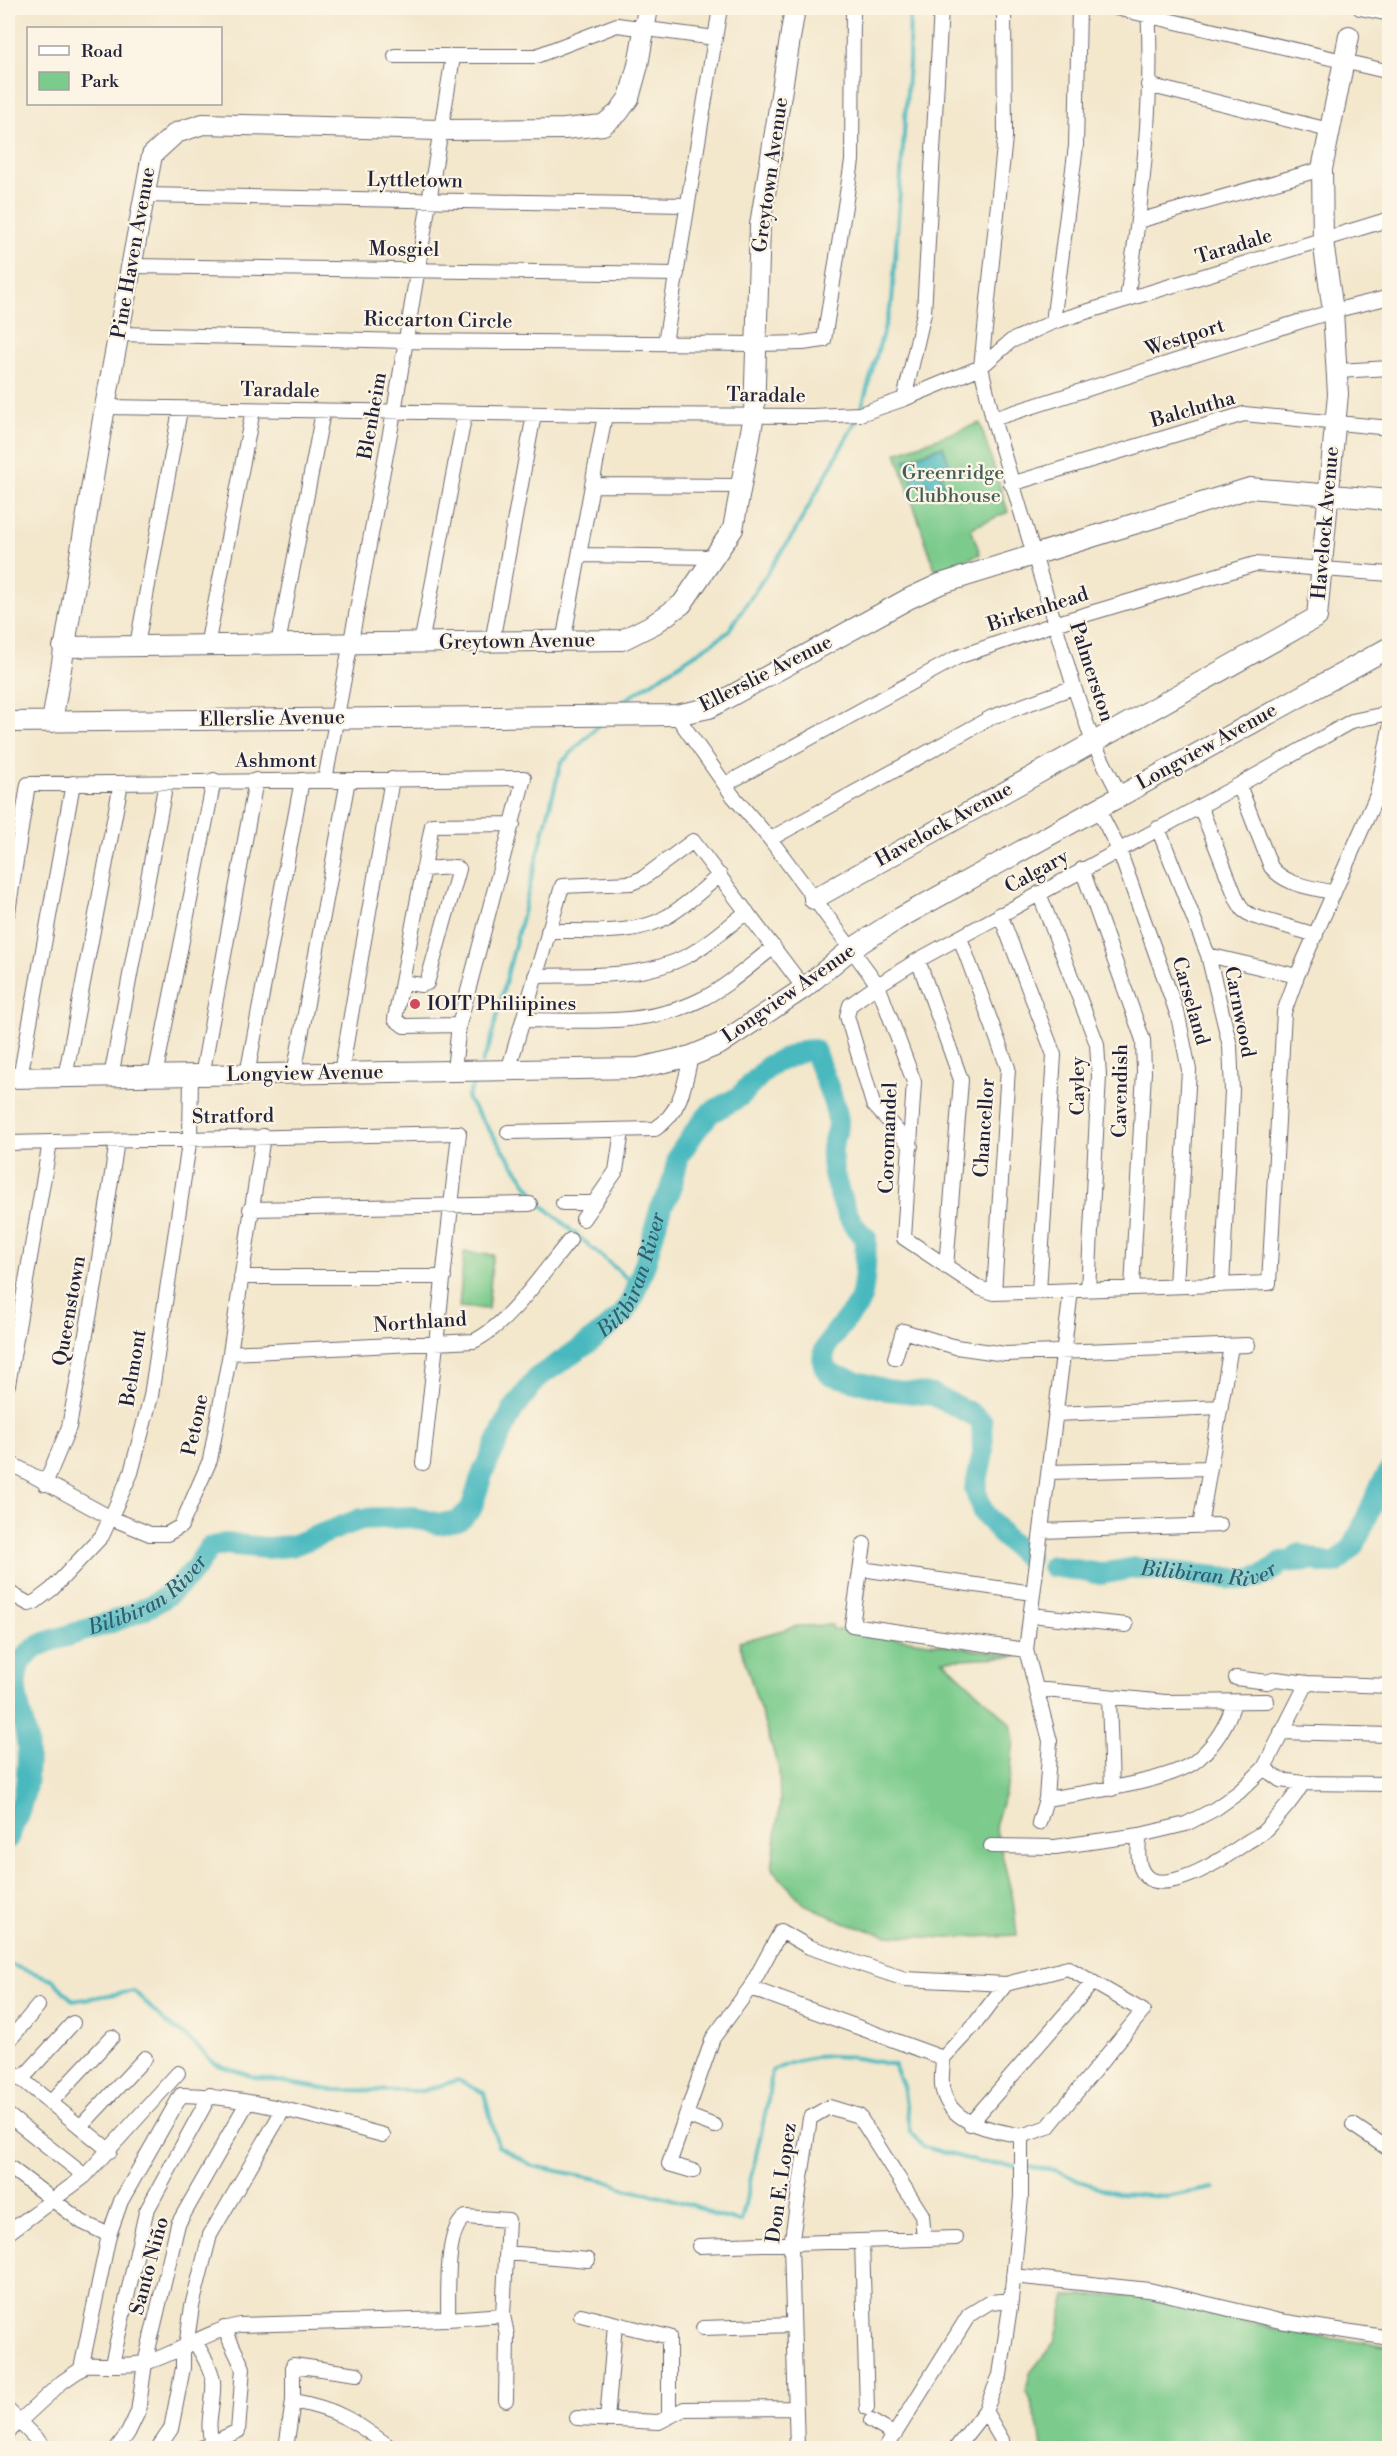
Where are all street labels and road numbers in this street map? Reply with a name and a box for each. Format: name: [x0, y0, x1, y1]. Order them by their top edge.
street label: Greytown Avenue: [748, 96, 794, 254]
street label: Pine Haven Avenue: [107, 165, 161, 341]
street label: Lyttletown: [367, 168, 463, 194]
street label: Taradale: [1192, 223, 1276, 271]
street label: Mosgiel: [368, 237, 440, 263]
street label: Riccarton Circle: [363, 307, 513, 335]
street label: Westport: [1141, 313, 1228, 363]
street label: Blenheim: [353, 370, 393, 463]
street label: Taradale: [240, 378, 320, 404]
street label: Taradale: [726, 383, 806, 409]
street label: Balclutha: [1147, 386, 1239, 434]
street label: Havelock Avenue: [1307, 445, 1345, 601]
street label: Birkenhead: [983, 582, 1092, 638]
street label: Palmerston: [1063, 619, 1119, 725]
street label: Greytown Avenue: [439, 628, 595, 656]
street label: Ellerslie Avenue: [695, 630, 837, 718]
street label: Longview Avenue: [1132, 698, 1282, 796]
street label: Ellerslie Avenue: [199, 705, 345, 733]
street label: Ashmont: [234, 749, 317, 774]
street label: Havelock Avenue: [871, 777, 1017, 873]
street label: Calgary: [1001, 844, 1074, 900]
street label: Longview Avenue: [717, 939, 861, 1049]
street label: Carseland: [1165, 954, 1215, 1049]
street label: Carnwood: [1218, 964, 1260, 1060]
street label: Cavendish: [1108, 1044, 1134, 1138]
street label: Cayley: [1066, 1056, 1091, 1116]
street label: Longview Avenue: [226, 1060, 384, 1088]
street label: Chancellor: [969, 1077, 1001, 1179]
street label: Coromandel: [875, 1082, 903, 1194]
street label: Stratford: [192, 1104, 275, 1130]
street label: Queenstown: [48, 1254, 92, 1368]
street label: Northland: [372, 1307, 468, 1339]
street label: Belmont: [115, 1328, 152, 1409]
street label: Petone: [177, 1392, 215, 1458]
street label: Don E. Lopez: [761, 2121, 803, 2245]
street label: Santo Niño: [125, 2214, 175, 2318]

